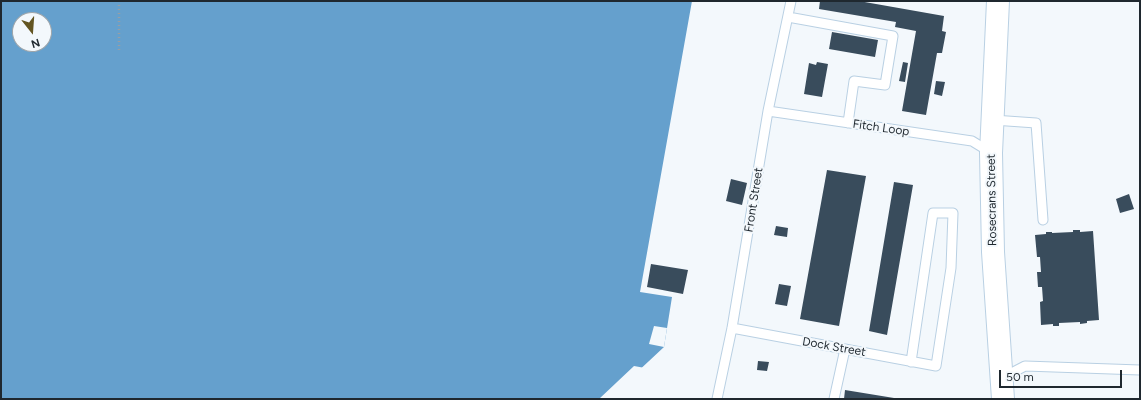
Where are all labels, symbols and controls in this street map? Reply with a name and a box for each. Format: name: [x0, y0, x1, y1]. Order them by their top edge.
north arrow: [12, 12, 52, 52]
text: N: [29, 36, 41, 50]
street label: Fitch Loop: [852, 117, 910, 139]
street label: Rosecrans Street: [984, 154, 1000, 246]
street label: Front Street: [742, 167, 766, 233]
street label: Dock Street: [801, 334, 867, 360]
scale bar: [1001, 362, 1124, 388]
text: 50 m: [1006, 370, 1034, 384]

